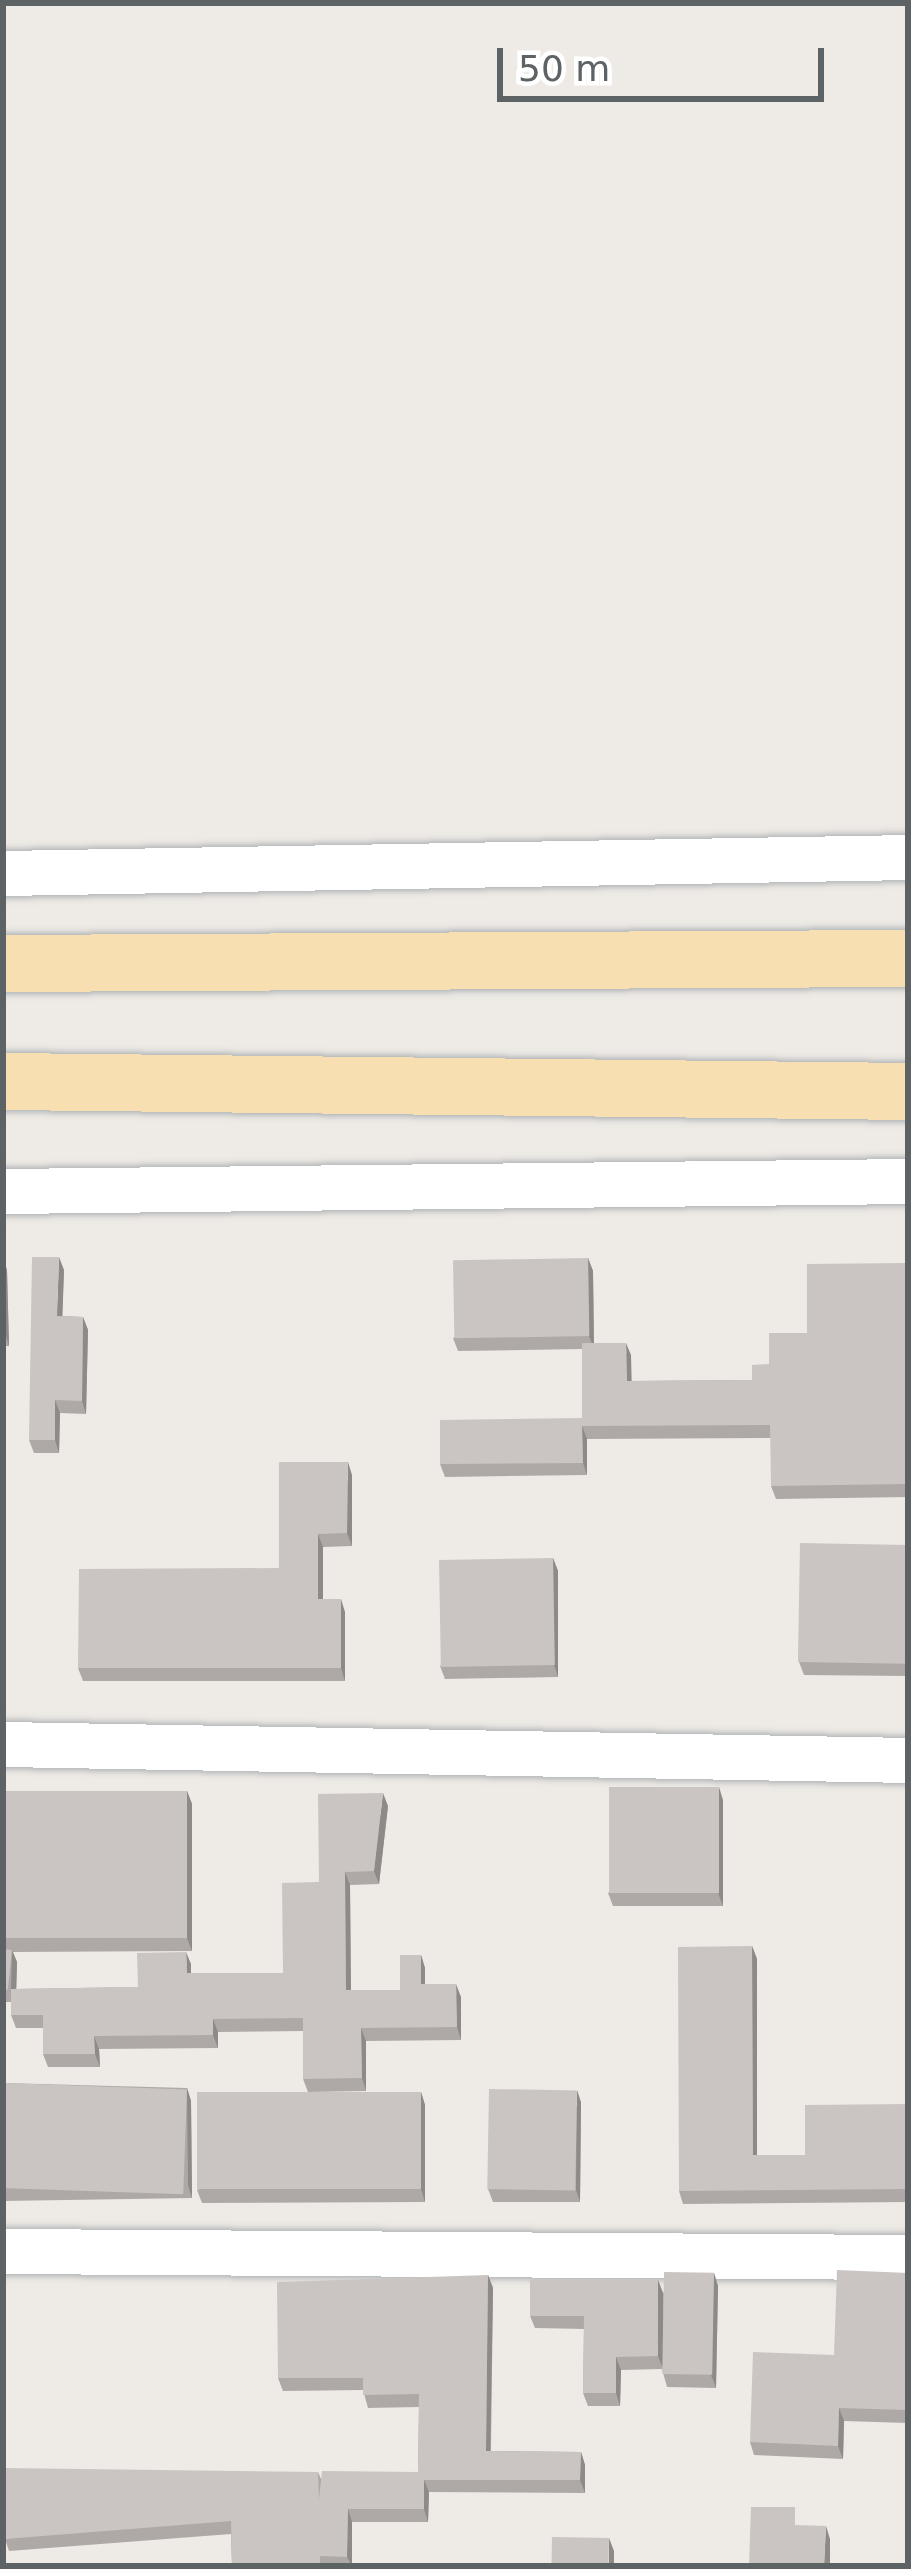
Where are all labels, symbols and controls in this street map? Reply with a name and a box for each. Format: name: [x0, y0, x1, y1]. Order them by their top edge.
scale bar: [503, 24, 830, 98]
text: 50 m: [518, 48, 610, 89]

